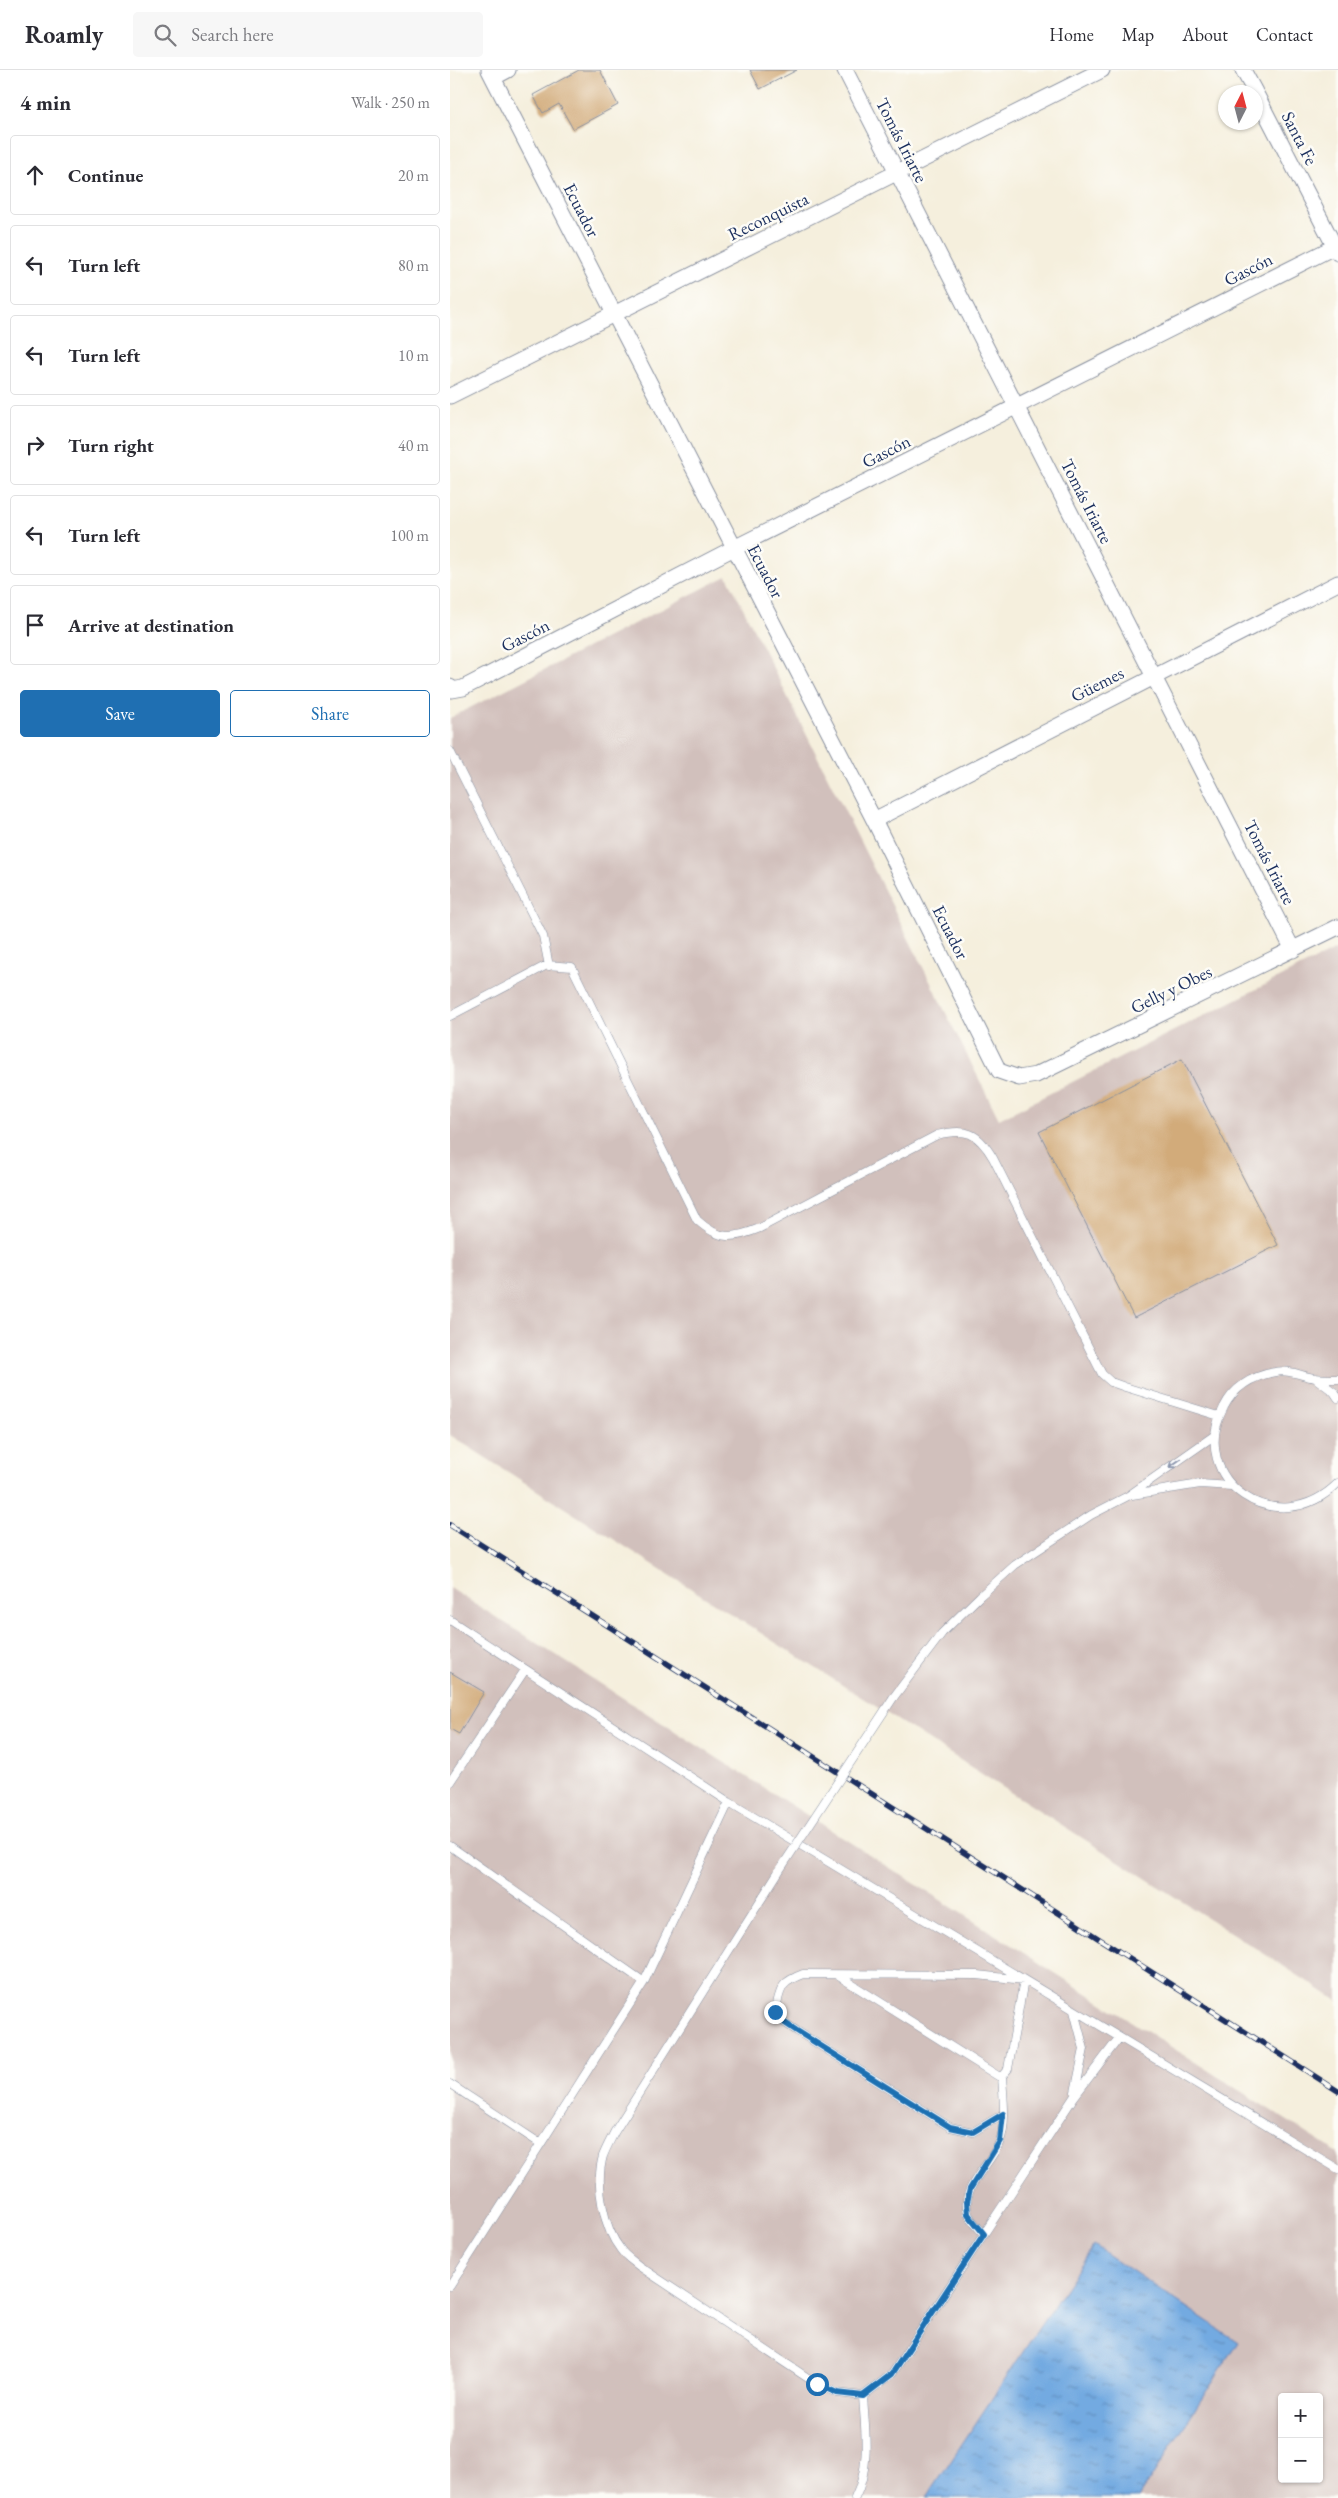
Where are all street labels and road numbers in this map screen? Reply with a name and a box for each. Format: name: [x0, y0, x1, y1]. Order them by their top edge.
street label: Tomás Iriarte: [871, 94, 933, 186]
street label: Santa Fe: [1277, 107, 1323, 169]
street label: Ecuador: [559, 179, 605, 241]
street label: Reconquista: [724, 186, 813, 245]
street label: Gascón: [1220, 247, 1277, 291]
street label: Gascón: [858, 429, 915, 473]
street label: Tomás Iriarte: [1056, 455, 1118, 547]
street label: Ecuador: [743, 540, 789, 602]
street label: Gascón: [497, 613, 554, 657]
street label: Güemes: [1067, 661, 1128, 707]
street label: Tomás Iriarte: [1239, 816, 1301, 908]
street label: Ecuador: [928, 901, 974, 963]
street label: Gelly y Obes: [1127, 959, 1216, 1019]

